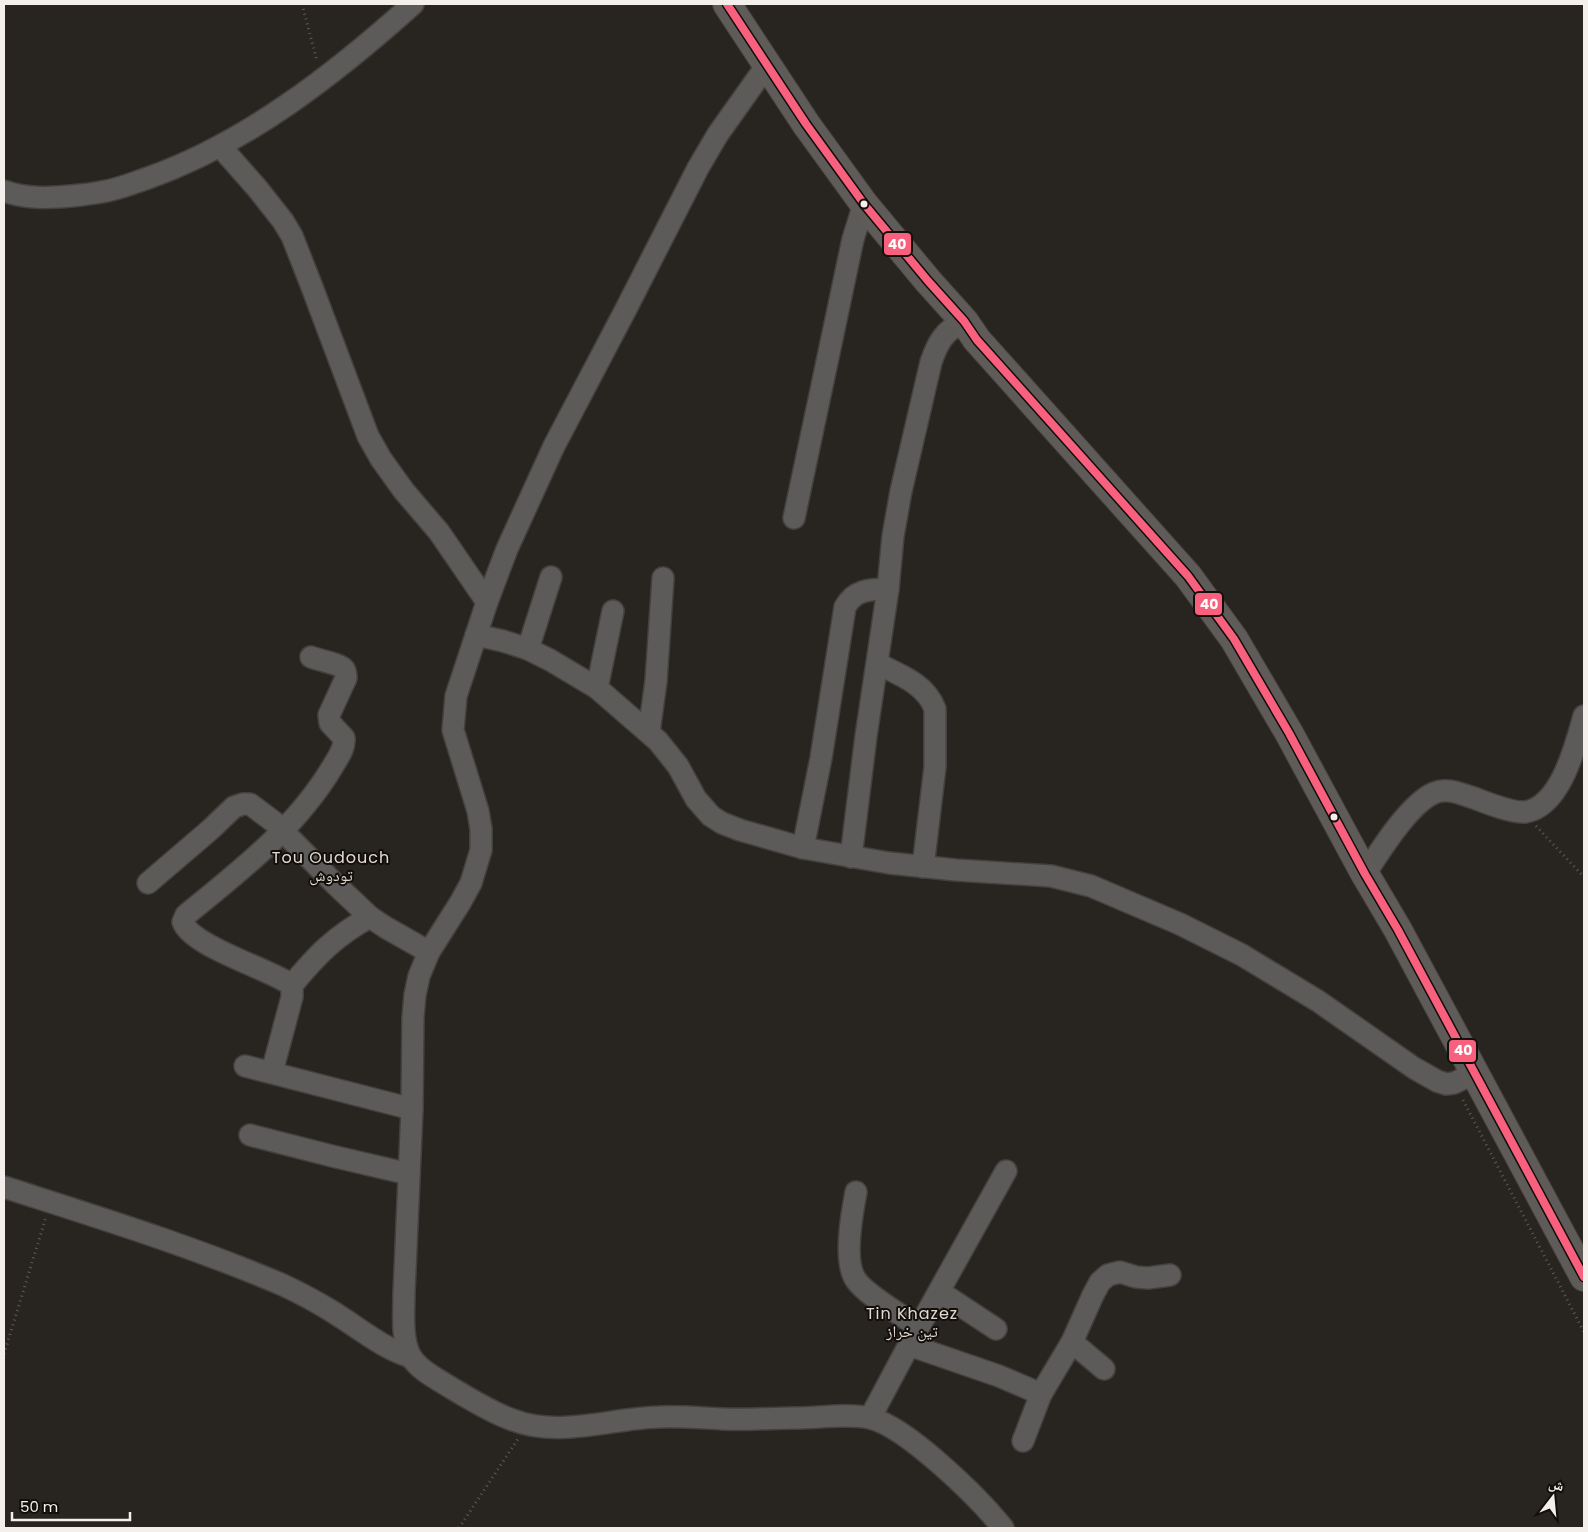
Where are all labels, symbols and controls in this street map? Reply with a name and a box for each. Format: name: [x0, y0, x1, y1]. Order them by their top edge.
unlabelled marker: [859, 199, 869, 209]
line badge: 40: [883, 232, 912, 256]
text: 40: [888, 234, 906, 254]
line badge: 40: [1194, 592, 1223, 616]
text: 40: [1200, 594, 1218, 614]
unlabelled marker: [1329, 812, 1339, 822]
district label: Tou Oudouch تودوش: [272, 846, 390, 887]
line badge: 40: [1448, 1039, 1477, 1063]
text: 40: [1454, 1040, 1472, 1060]
district label: Tin Khazez تين خراز: [866, 1302, 958, 1343]
north arrow: [1528, 1472, 1578, 1522]
text: ش: [1547, 1473, 1567, 1496]
scale bar: [12, 1490, 130, 1522]
text: 50 m: [20, 1496, 58, 1517]

